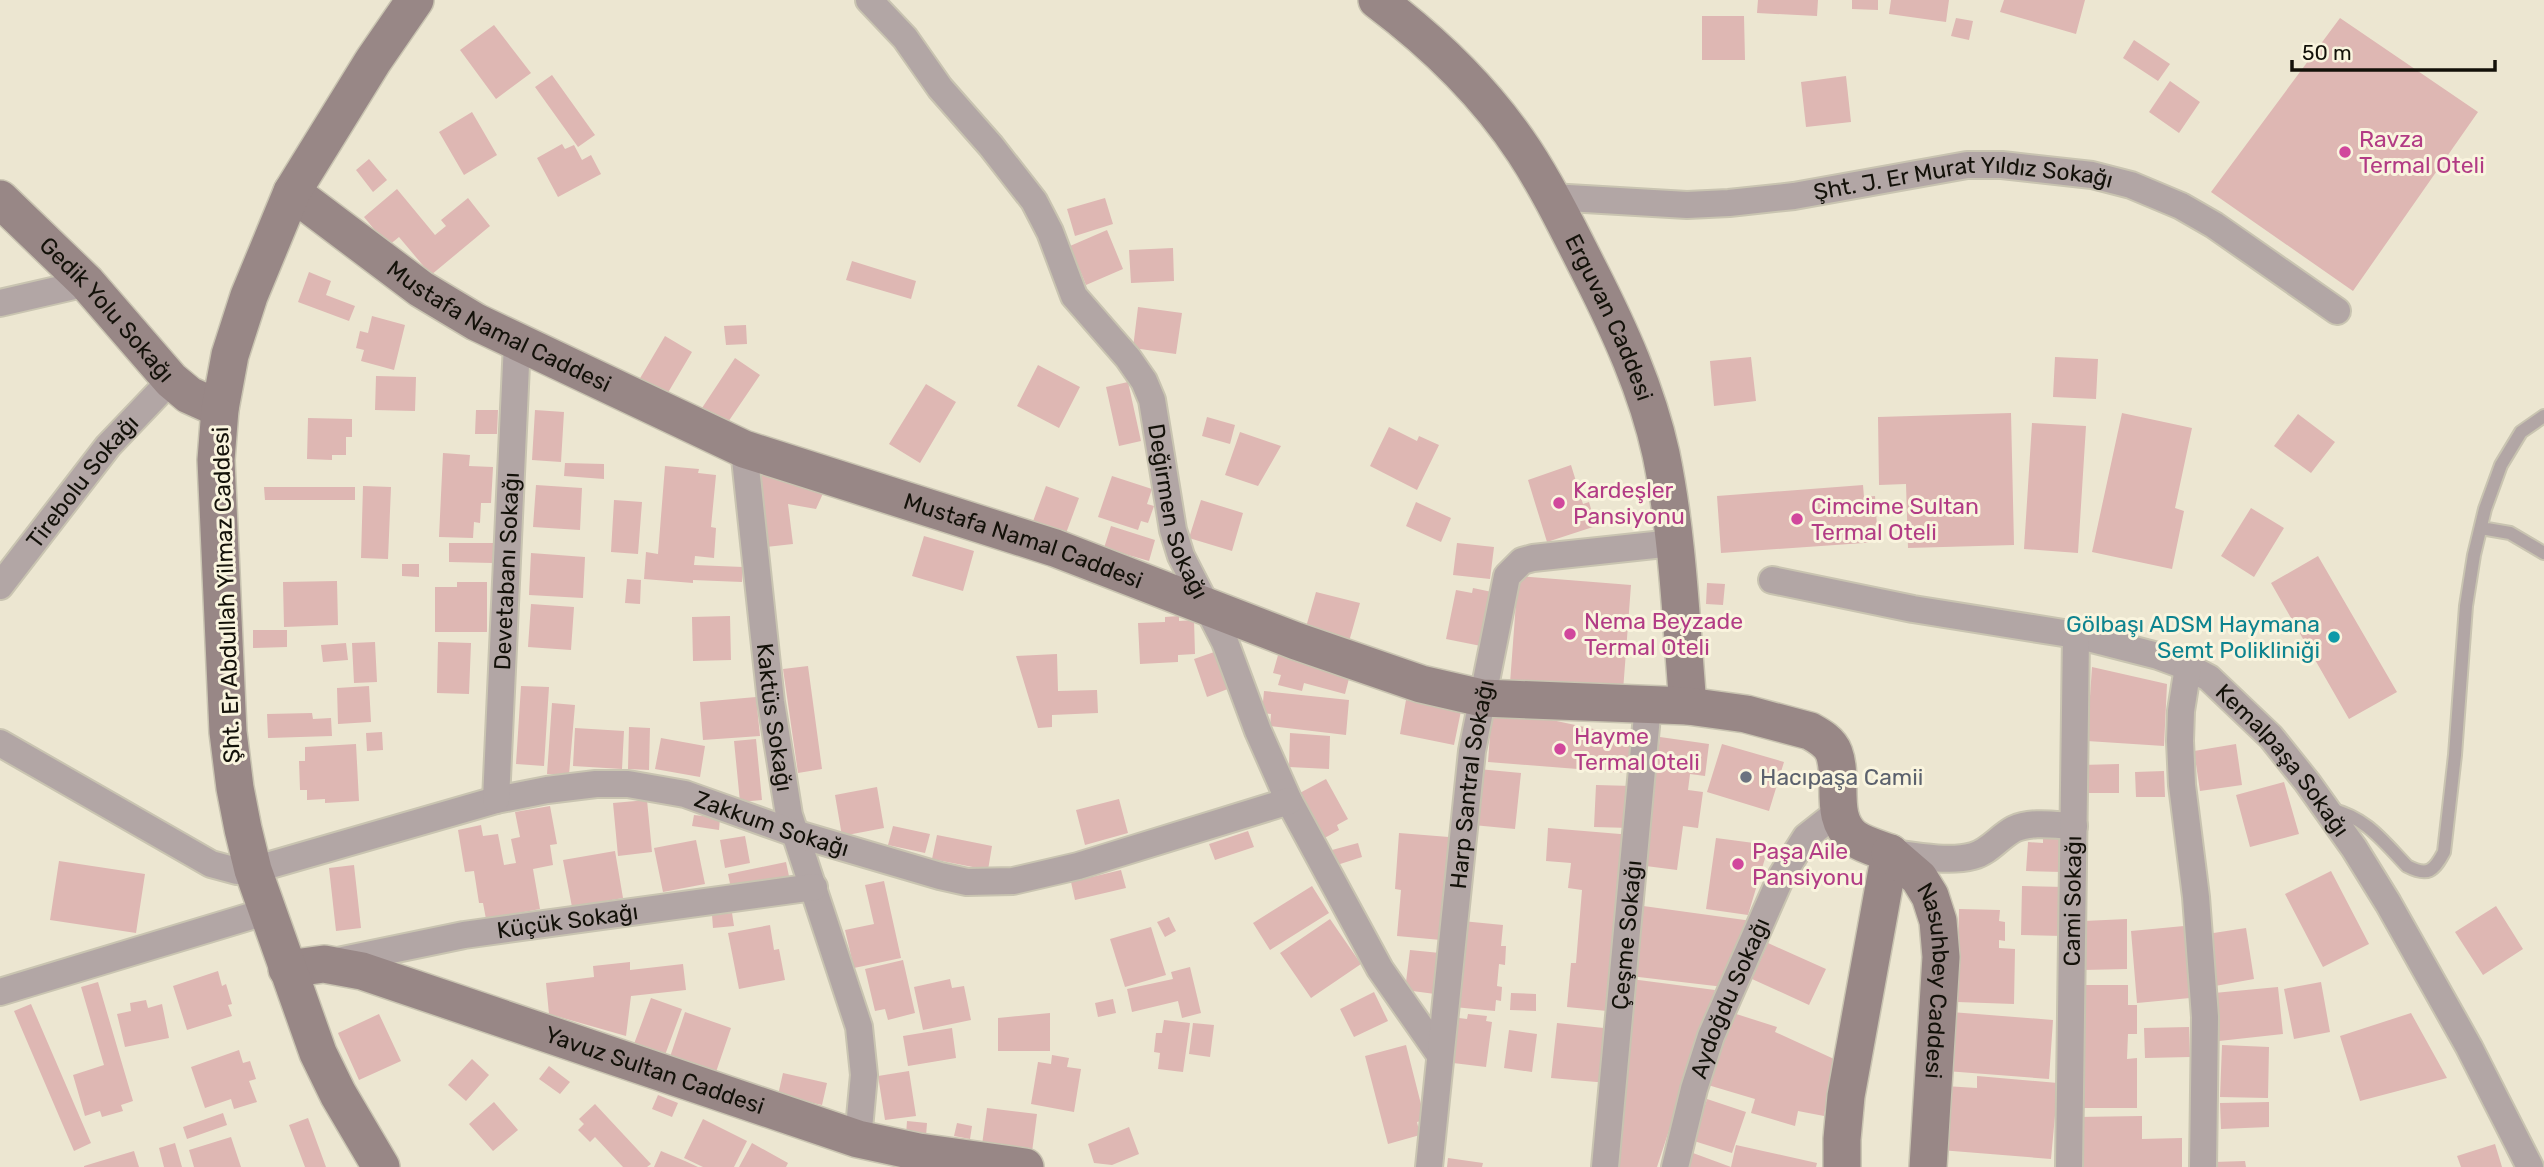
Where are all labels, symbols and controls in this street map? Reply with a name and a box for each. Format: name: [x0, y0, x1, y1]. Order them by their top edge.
scale bar: [2292, 28, 2495, 72]
text: 50 m: [2302, 40, 2352, 65]
place label: Ravza Termal Oteli: [2359, 125, 2485, 179]
marker: Ravza Termal Oteli: [2337, 144, 2353, 160]
street label: Şht. J. Er Murat Yıldız Sokağı: [1811, 151, 2116, 206]
street label: Erguvan Caddesi: [1559, 229, 1659, 404]
street label: Gedik Yolu Sokağı: [34, 231, 180, 388]
street label: Mustafa Namal Caddesi: [381, 254, 616, 398]
street label: Tirebolu Sokağı: [20, 409, 144, 554]
street label: Değirmen Sokağı: [1142, 421, 1214, 603]
street label: Şht. Er Abdullah Yilmaz Caddesi: [206, 426, 246, 764]
street label: Devetabanı Sokağı: [488, 472, 525, 671]
place label: Kardeşler Pansiyonu: [1573, 476, 1685, 530]
street label: Mustafa Namal Caddesi: [900, 487, 1147, 595]
place label: Cimcime Sultan Termal Oteli: [1811, 492, 1979, 546]
marker: Kardeşler Pansiyonu: [1551, 495, 1567, 511]
marker: Cimcime Sultan Termal Oteli: [1789, 511, 1805, 527]
place label: Nema Beyzade Termal Oteli: [1584, 607, 1743, 661]
place label: Gölbaşı ADSM Haymana Semt Polikliniği: [2066, 610, 2320, 664]
marker: Nema Beyzade Termal Oteli: [1562, 626, 1578, 642]
marker: Gölbaşı ADSM Haymana Semt Polikliniği: [2326, 629, 2342, 645]
street label: Kaktüs Sokağı: [751, 642, 799, 793]
street label: Harp Santral Sokağı: [1444, 678, 1500, 890]
street label: Kemalpaşa Sokağı: [2210, 678, 2355, 842]
place label: Hayme Termal Oteli: [1574, 722, 1700, 776]
marker: Hayme Termal Oteli: [1552, 741, 1568, 757]
place label: Hacıpaşa Camii: [1760, 763, 1923, 791]
marker: Hacıpaşa Camii: [1738, 769, 1754, 785]
street label: Zakkum Sokağı: [691, 785, 852, 862]
street label: Cami Sokağı: [2058, 835, 2087, 967]
place label: Paşa Aile Pansiyonu: [1752, 837, 1864, 891]
marker: Paşa Aile Pansiyonu: [1730, 856, 1746, 872]
street label: Çeşme Sokağı: [1606, 859, 1647, 1011]
street label: Nasuhbey Caddesi: [1911, 877, 1955, 1080]
street label: Küçük Sokağı: [495, 897, 640, 944]
street label: Aydoğdu Sokağı: [1684, 913, 1775, 1082]
street label: Yavuz Sultan Caddesi: [541, 1020, 768, 1120]

